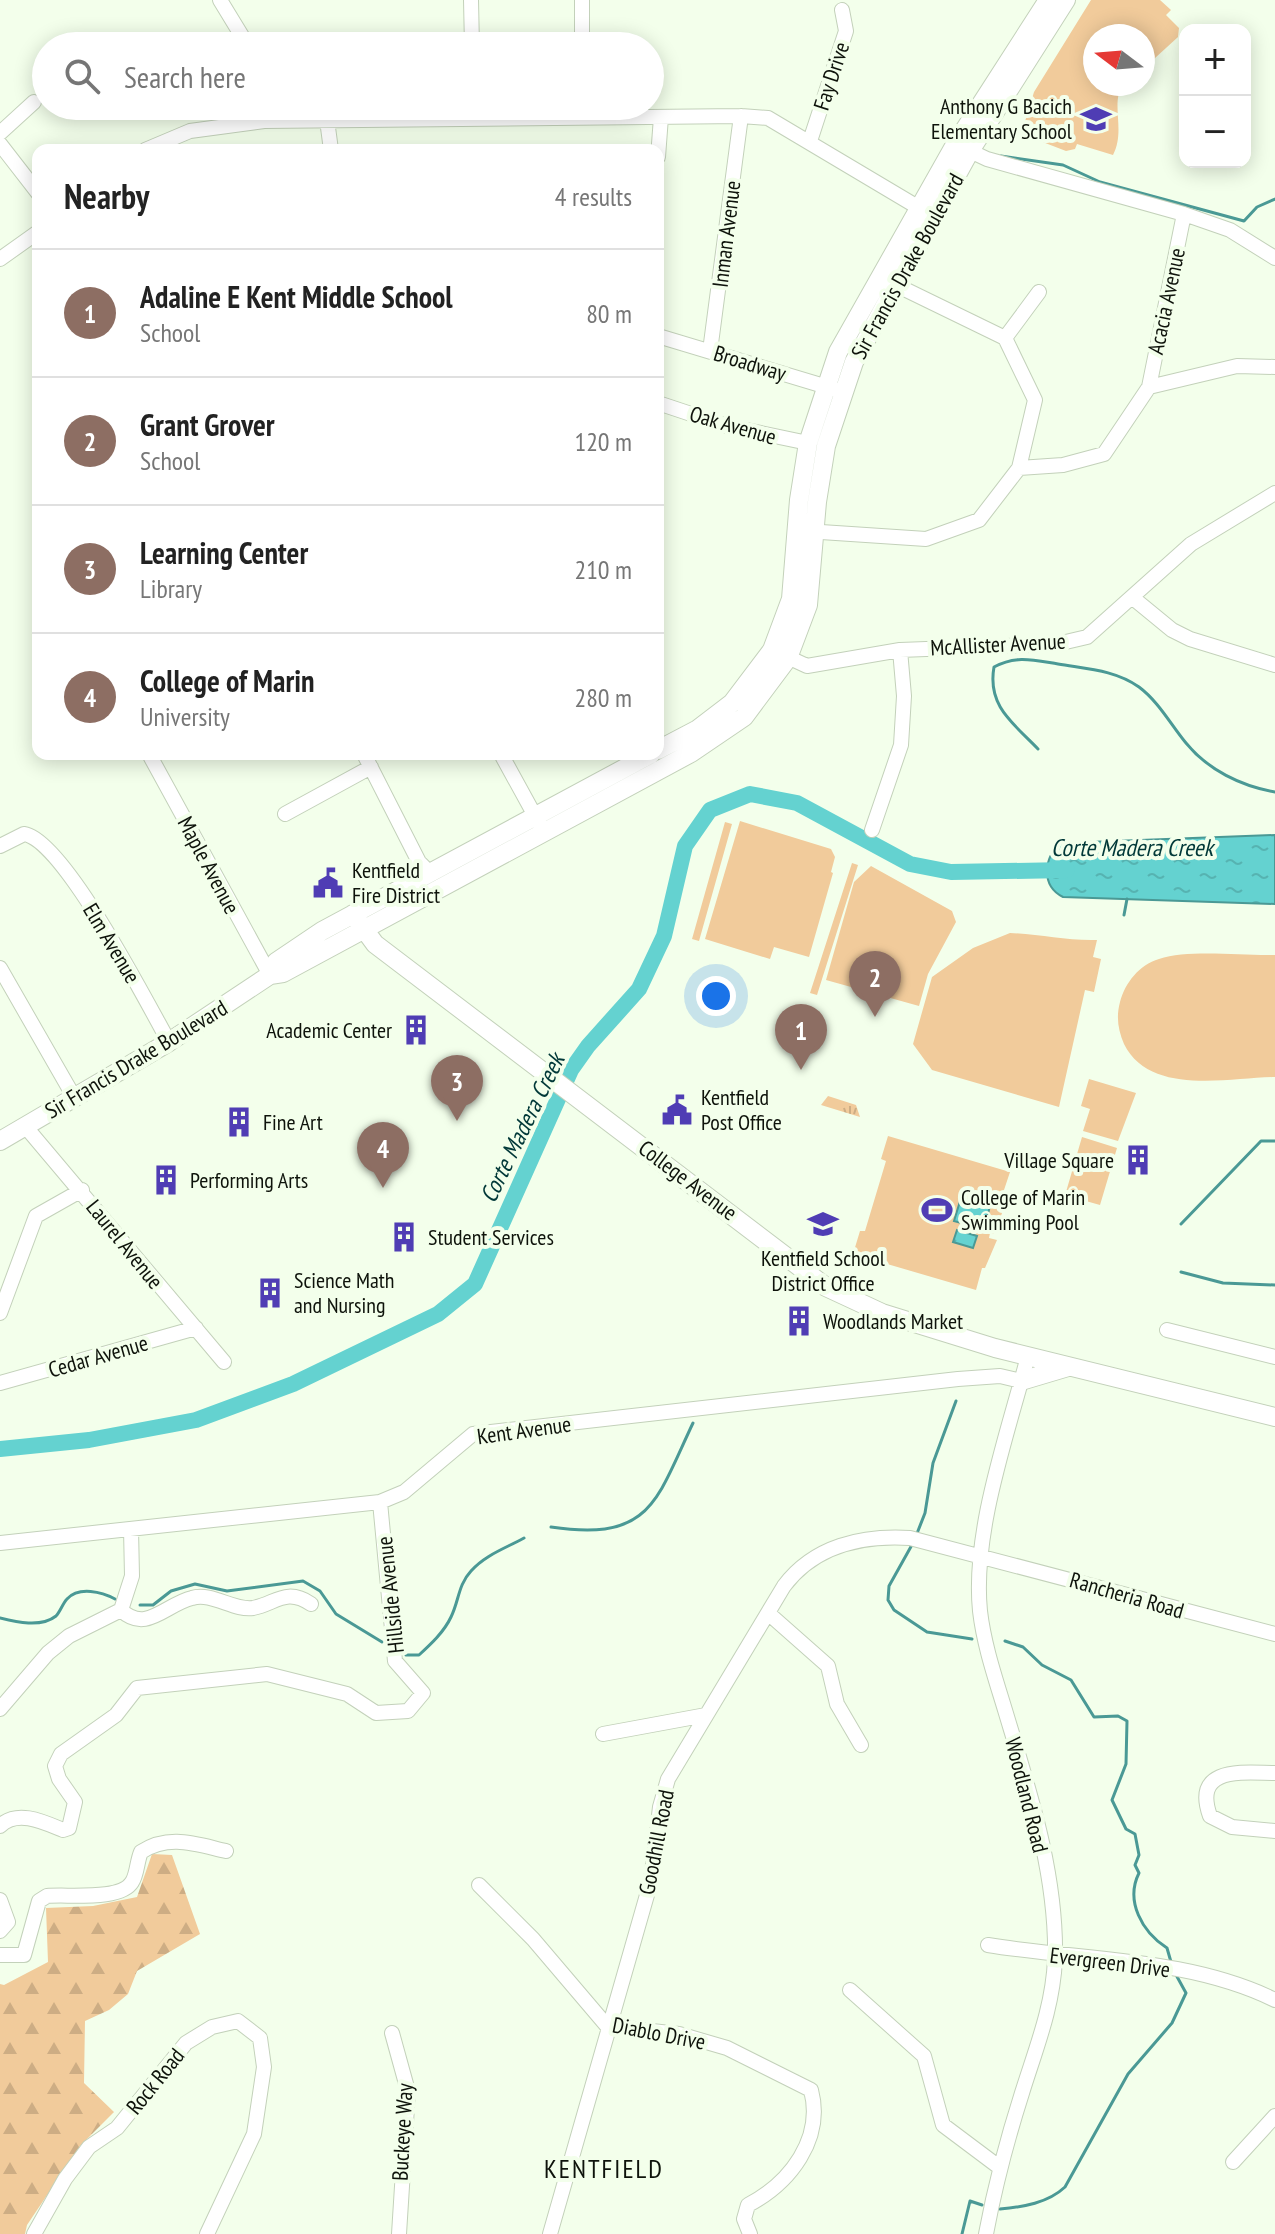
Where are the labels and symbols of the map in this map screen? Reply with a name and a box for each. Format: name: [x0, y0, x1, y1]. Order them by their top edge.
north arrow: [1083, 24, 1155, 96]
street label: Fay Drive: [807, 38, 855, 114]
place label: Anthony G Bacich Elementary School: [931, 92, 1073, 145]
school or university icon: Anthony G Bacich Elementary School: [1079, 102, 1113, 136]
street label: Sir Francis Drake Boulevard: [844, 168, 970, 364]
street label: Inman Avenue: [706, 179, 746, 289]
street label: Acacia Avenue: [1141, 245, 1191, 357]
street label: Broadway: [710, 339, 790, 387]
street label: Oak Avenue: [687, 399, 779, 451]
street label: McAllister Avenue: [930, 626, 1066, 662]
street label: Maple Avenue: [172, 811, 246, 919]
water label: Corte Madera Creek: [1051, 832, 1216, 863]
place label: Kentfield Fire District: [352, 856, 440, 909]
public building icon: Kentfield Fire District: [311, 866, 345, 900]
street label: Elm Avenue: [77, 898, 147, 988]
pin: 2: [849, 951, 901, 1017]
your location: [696, 976, 736, 1016]
street label: Sir Francis Drake Boulevard: [40, 994, 232, 1124]
pin: 1: [775, 1004, 827, 1070]
building icon: Academic Center: [399, 1013, 433, 1047]
place label: Academic Center: [266, 1016, 392, 1044]
water label: Corte Madera Creek: [473, 1046, 573, 1208]
pin: 3: [431, 1055, 483, 1121]
place label: Kentfield Post Office: [701, 1083, 782, 1136]
public building icon: Kentfield Post Office: [660, 1093, 694, 1127]
building icon: Fine Art: [222, 1105, 256, 1139]
place label: Fine Art: [263, 1108, 323, 1136]
pin: 4: [357, 1122, 409, 1188]
street label: College Avenue: [633, 1134, 743, 1226]
building icon: Village Square: [1121, 1143, 1155, 1177]
place label: Village Square: [1003, 1146, 1114, 1174]
building icon: Performing Arts: [149, 1163, 183, 1197]
place label: Performing Arts: [190, 1166, 308, 1194]
place label: College of Marin Swimming Pool: [961, 1183, 1085, 1236]
sports icon: College of Marin Swimming Pool: [920, 1193, 954, 1227]
street label: Laurel Avenue: [80, 1194, 170, 1294]
school or university icon: Kentfield School District Office: [806, 1207, 840, 1241]
building icon: Student Services: [387, 1220, 421, 1254]
place label: Student Services: [428, 1223, 554, 1251]
place label: Kentfield School District Office: [761, 1244, 886, 1297]
place label: Science Math and Nursing: [294, 1266, 395, 1319]
building icon: Science Math and Nursing: [253, 1276, 287, 1310]
building icon: Woodlands Market: [782, 1304, 816, 1338]
place label: Woodlands Market: [823, 1307, 963, 1335]
street label: Cedar Avenue: [45, 1328, 151, 1384]
street label: Kent Avenue: [475, 1410, 573, 1450]
street label: Hillside Avenue: [370, 1535, 410, 1655]
street label: Rancheria Road: [1067, 1565, 1187, 1625]
street label: Woodland Road: [999, 1734, 1055, 1856]
street label: Goodhill Road: [632, 1787, 680, 1897]
street label: Evergreen Drive: [1048, 1941, 1172, 1983]
street label: Diablo Drive: [610, 2010, 708, 2056]
street label: Rock Road: [120, 2042, 190, 2120]
street label: Buckeye Way: [385, 2082, 419, 2181]
district label: KENTFIELD: [544, 2152, 664, 2185]

